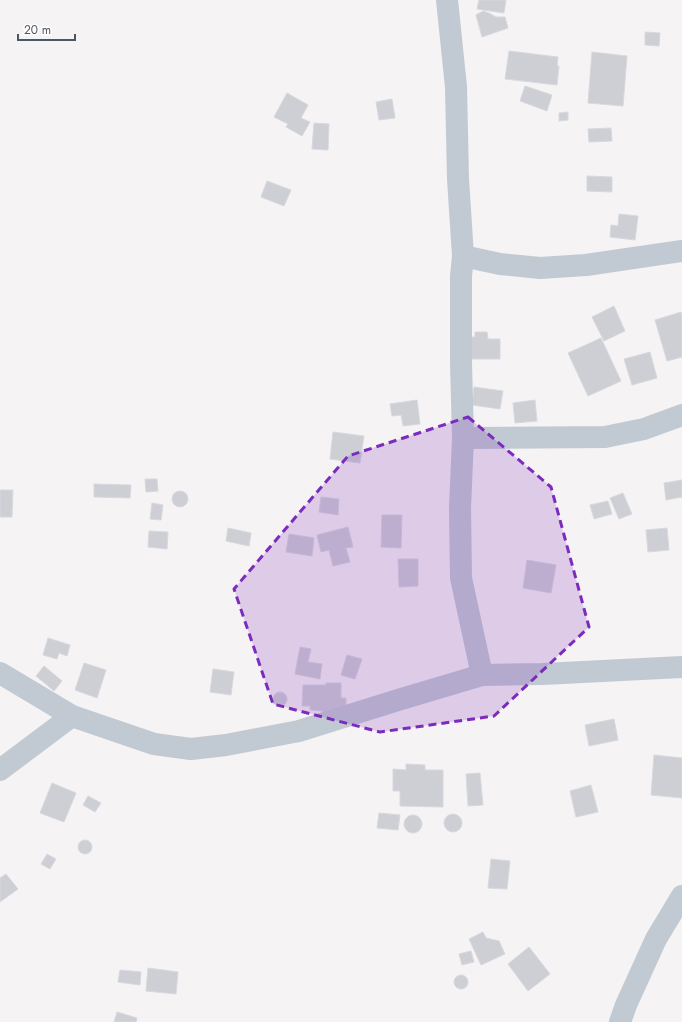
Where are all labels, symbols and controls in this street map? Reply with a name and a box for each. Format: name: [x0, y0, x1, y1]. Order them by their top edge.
scale bar: [18, 16, 75, 42]
text: 20 m: [24, 21, 51, 39]

